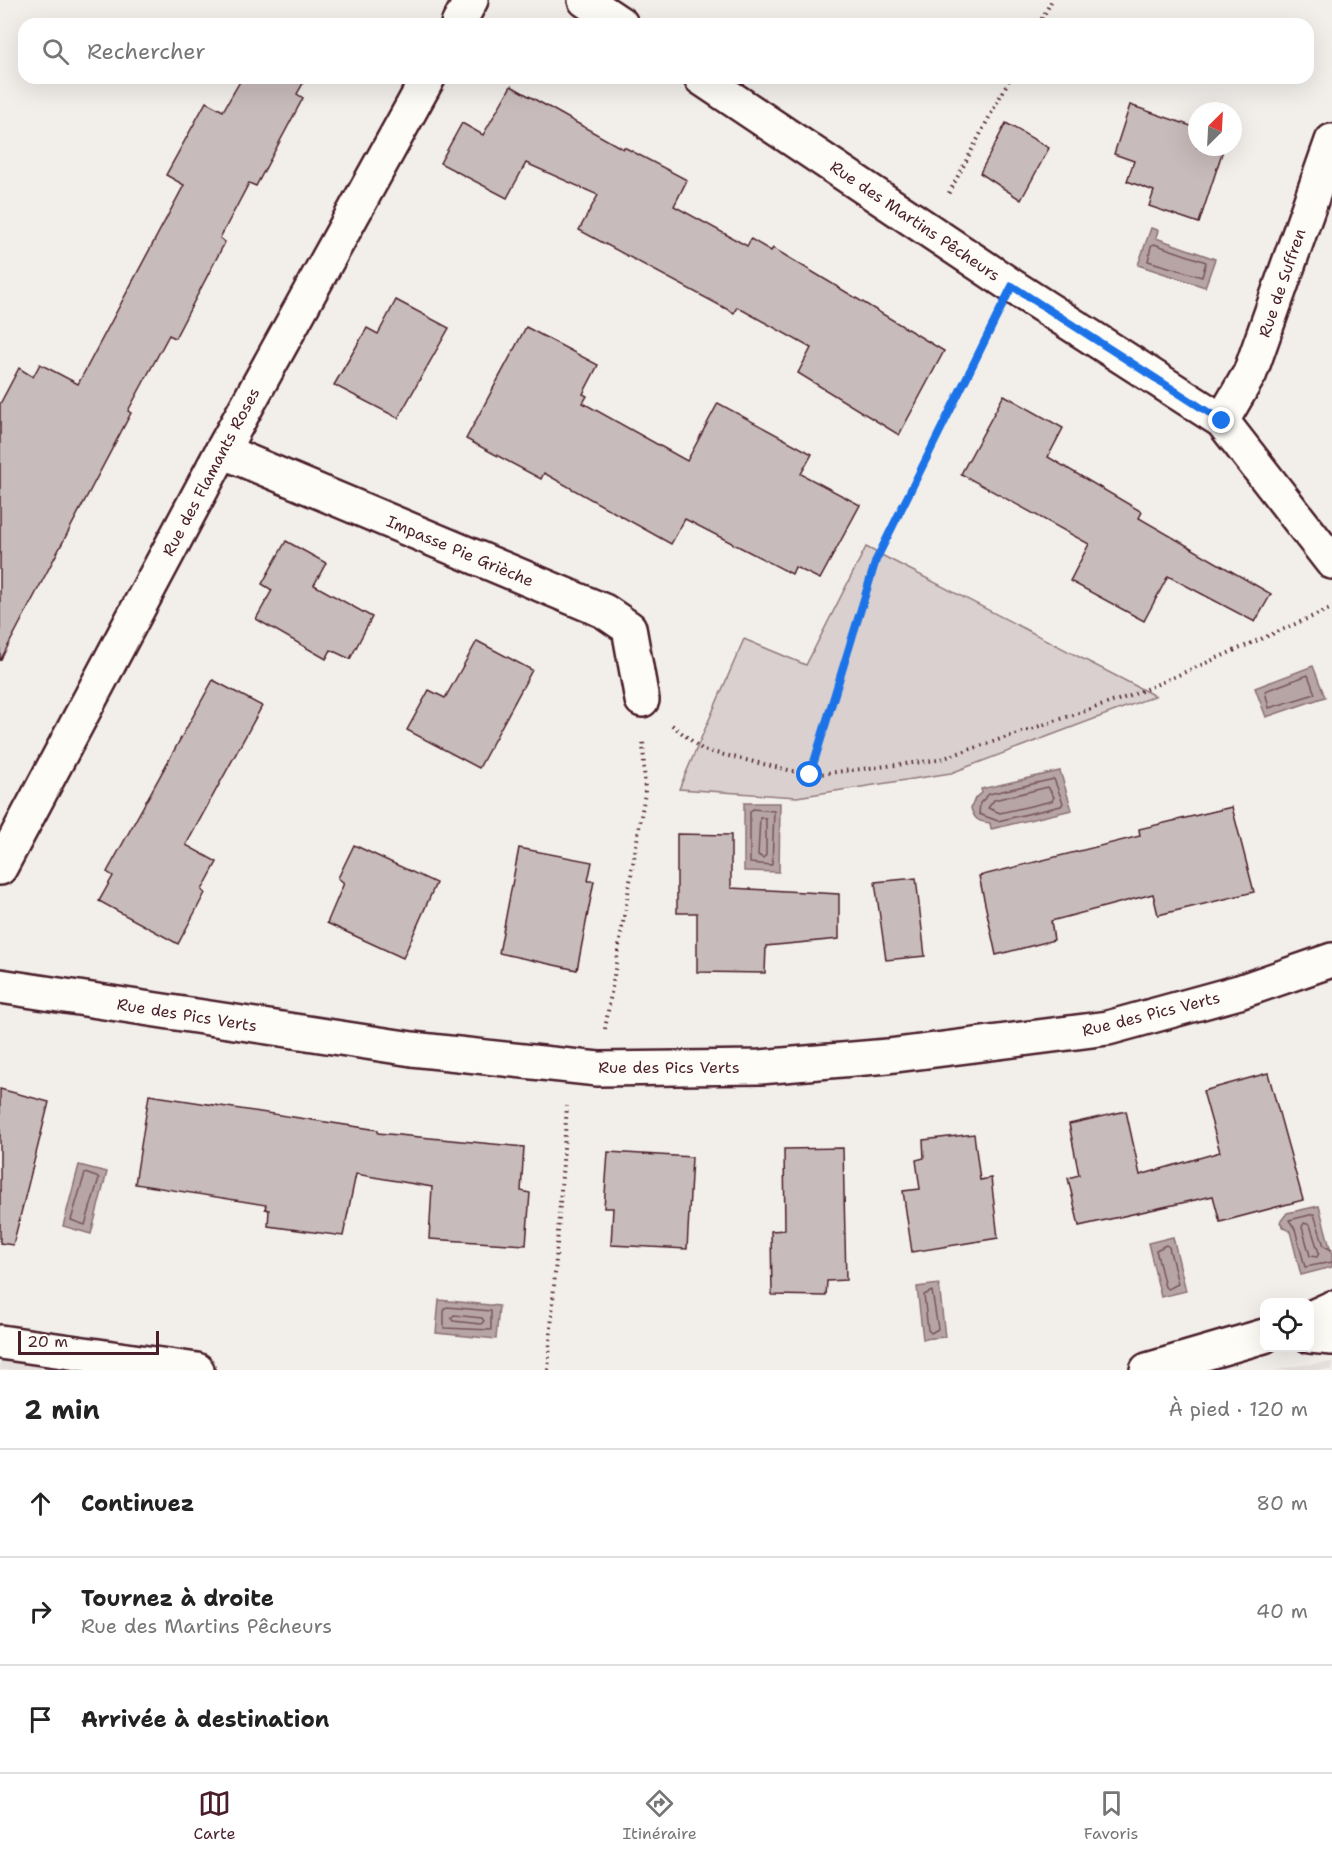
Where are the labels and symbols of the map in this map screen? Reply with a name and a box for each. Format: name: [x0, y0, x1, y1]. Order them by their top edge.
north arrow: [1188, 102, 1242, 156]
street label: Rue des Martins Pêcheurs: [826, 156, 1004, 286]
street label: Rue de Suffren: [1254, 226, 1310, 340]
street label: Rue des Flamants Roses: [158, 384, 264, 560]
route end: [1208, 407, 1234, 433]
street label: Impasse Pie Grièche: [383, 510, 537, 592]
route start: [796, 761, 822, 787]
street label: Rue des Pics Verts: [1080, 987, 1222, 1041]
street label: Rue des Pics Verts: [116, 994, 259, 1036]
street label: Rue des Pics Verts: [598, 1057, 740, 1078]
scale bar: [18, 1328, 159, 1356]

